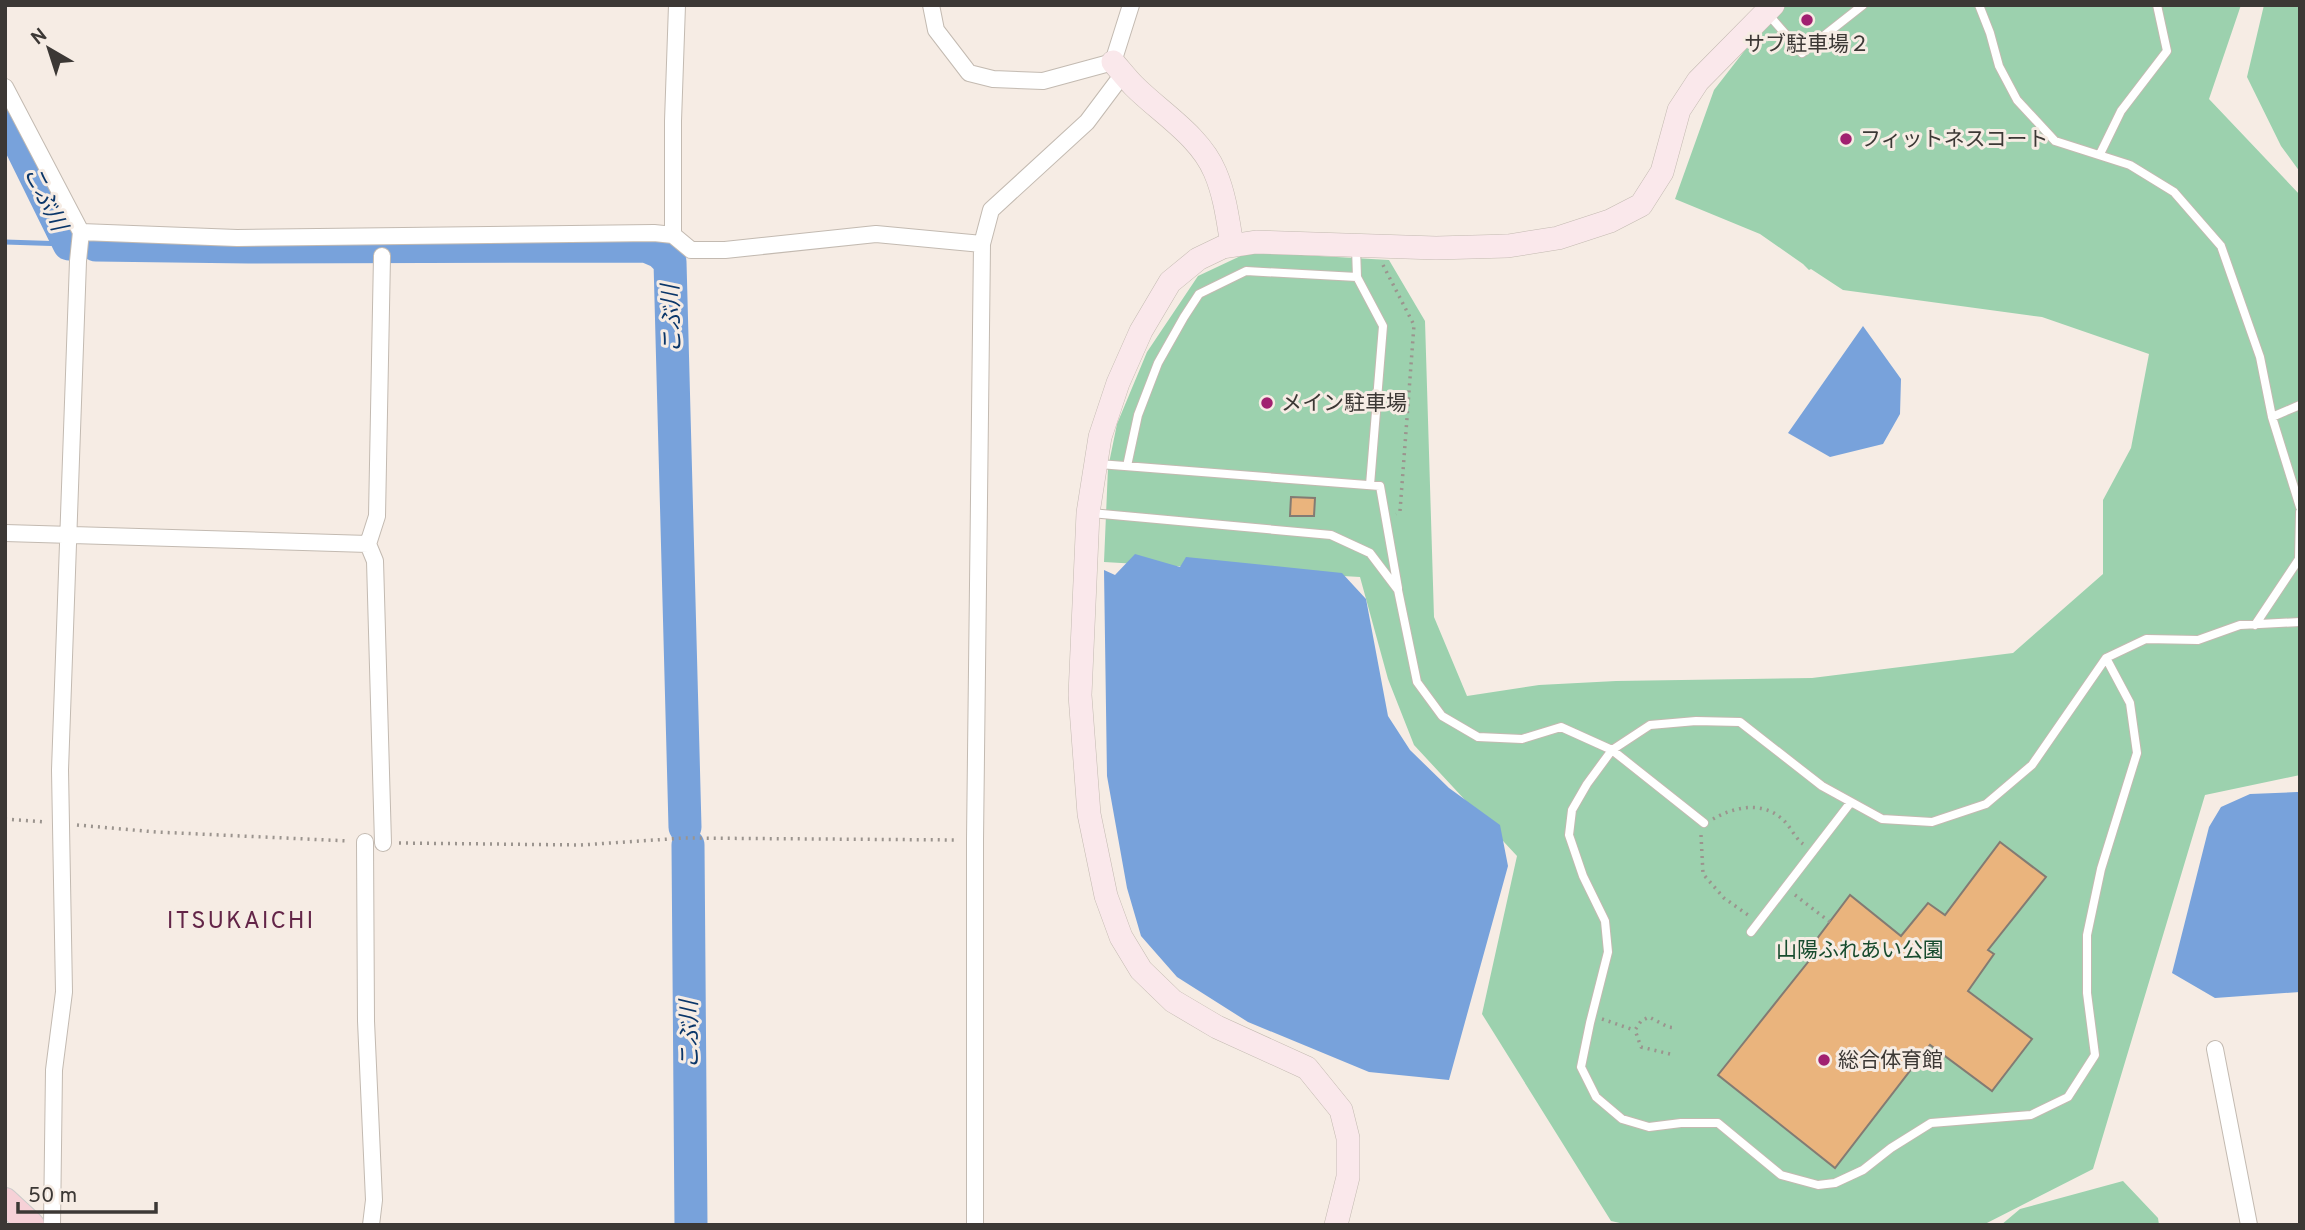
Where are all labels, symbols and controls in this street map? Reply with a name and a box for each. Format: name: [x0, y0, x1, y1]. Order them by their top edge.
marker: サブ駐車場２: [1799, 12, 1815, 28]
north arrow: [14, 14, 84, 84]
text: N: [27, 24, 52, 51]
place label: サブ駐車場２: [1744, 32, 1870, 59]
place label: フィットネスコート: [1860, 127, 2049, 154]
marker: フィットネスコート: [1838, 131, 1854, 147]
water label: こぶ川: [16, 162, 73, 239]
water label: こぶ川: [658, 281, 689, 354]
place label: メイン駐車場: [1281, 391, 1407, 418]
marker: メイン駐車場: [1259, 395, 1275, 411]
district label: ITSUKAICHI: [167, 907, 315, 937]
park label: 山陽ふれあい公園: [1776, 938, 1944, 965]
water label: こぶ川: [676, 997, 707, 1070]
place label: 総合体育館: [1838, 1048, 1943, 1075]
marker: 総合体育館: [1816, 1052, 1832, 1068]
scale bar: [18, 1170, 156, 1214]
text: 50 m: [28, 1183, 77, 1210]

